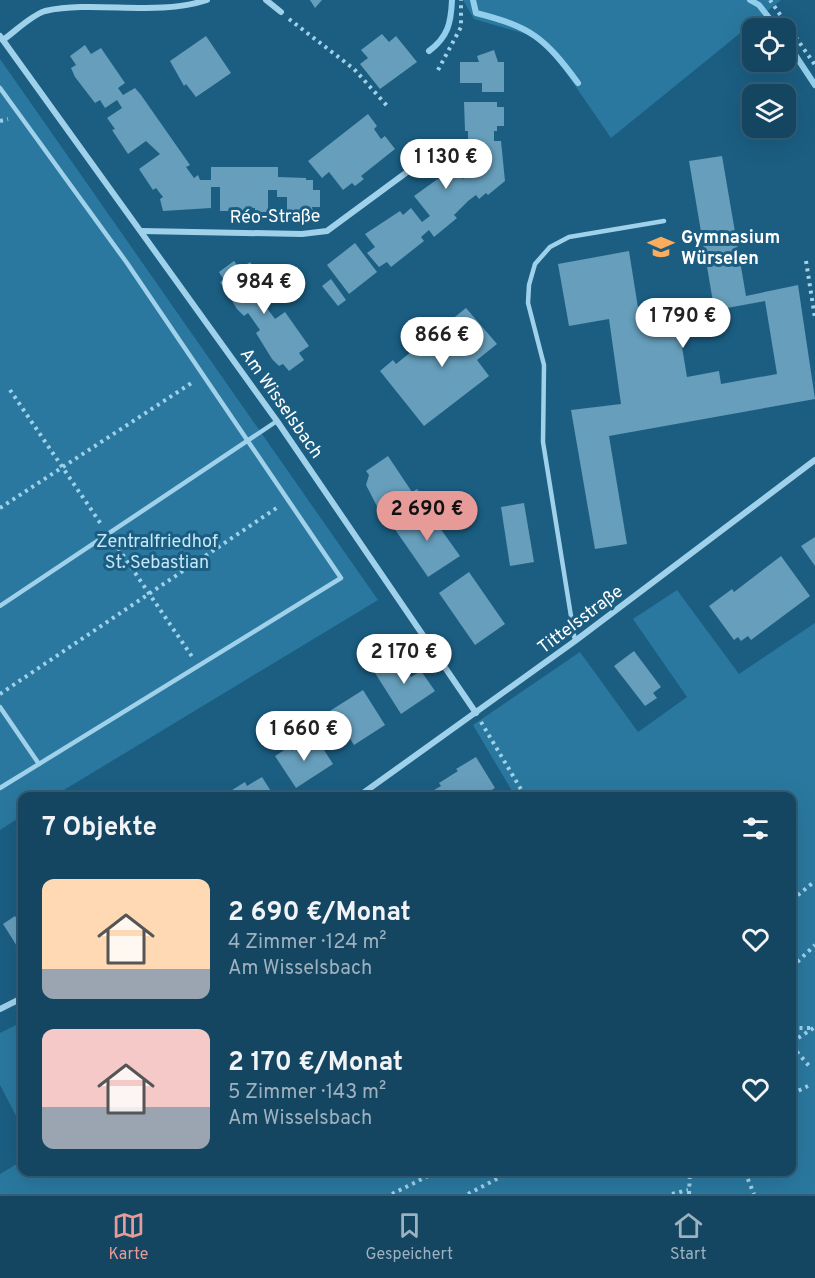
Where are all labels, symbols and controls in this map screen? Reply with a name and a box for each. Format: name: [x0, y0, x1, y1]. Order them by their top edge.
map controls: [742, 18, 796, 138]
button: locate: [742, 18, 796, 72]
button: layers: [742, 84, 796, 138]
pin: 1 130 €: [391, 139, 501, 190]
text: 1 130 €: [414, 145, 478, 171]
street label: Réo-Straße: [229, 205, 321, 230]
place label: Gymnasium Würselen: [681, 227, 780, 271]
school or university icon: Gymnasium Würselen: [646, 232, 676, 262]
pin: 984 €: [222, 264, 306, 315]
text: 984 €: [236, 270, 292, 296]
pin: 1 790 €: [628, 298, 738, 349]
text: 1 790 €: [650, 304, 716, 330]
pin: 866 €: [400, 317, 484, 368]
text: 866 €: [415, 323, 469, 349]
street label: Am Wisselsbach: [234, 344, 327, 464]
pin: 2 690 €: [372, 491, 482, 542]
text: 2 690 €: [391, 497, 463, 523]
park label: Zentralfriedhof St. Sebastian: [96, 531, 218, 575]
street label: Tittelsstraße: [534, 581, 628, 660]
pin: 2 170 €: [349, 634, 459, 685]
text: 2 170 €: [371, 640, 437, 666]
pin: 1 660 €: [249, 711, 359, 762]
text: 1 660 €: [270, 717, 338, 743]
text: 7 Objekte: [42, 812, 157, 845]
icon: filters: [739, 812, 772, 845]
text: 2 690 €/Monat: [228, 897, 411, 930]
icon: home: [90, 903, 162, 975]
icon: heart: [739, 923, 772, 956]
text: 4 Zimmer · 124 m²: [228, 930, 387, 956]
text: Am Wisselsbach: [228, 956, 372, 982]
text: 2 170 €/Monat: [228, 1047, 403, 1080]
icon: home: [90, 1053, 162, 1125]
icon: heart: [739, 1073, 772, 1106]
text: 5 Zimmer · 143 m²: [228, 1080, 386, 1106]
text: Am Wisselsbach: [228, 1106, 372, 1132]
tab: Karte: [109, 1209, 148, 1265]
tab: Gespeichert: [365, 1209, 453, 1265]
tab: Start: [670, 1209, 706, 1265]

